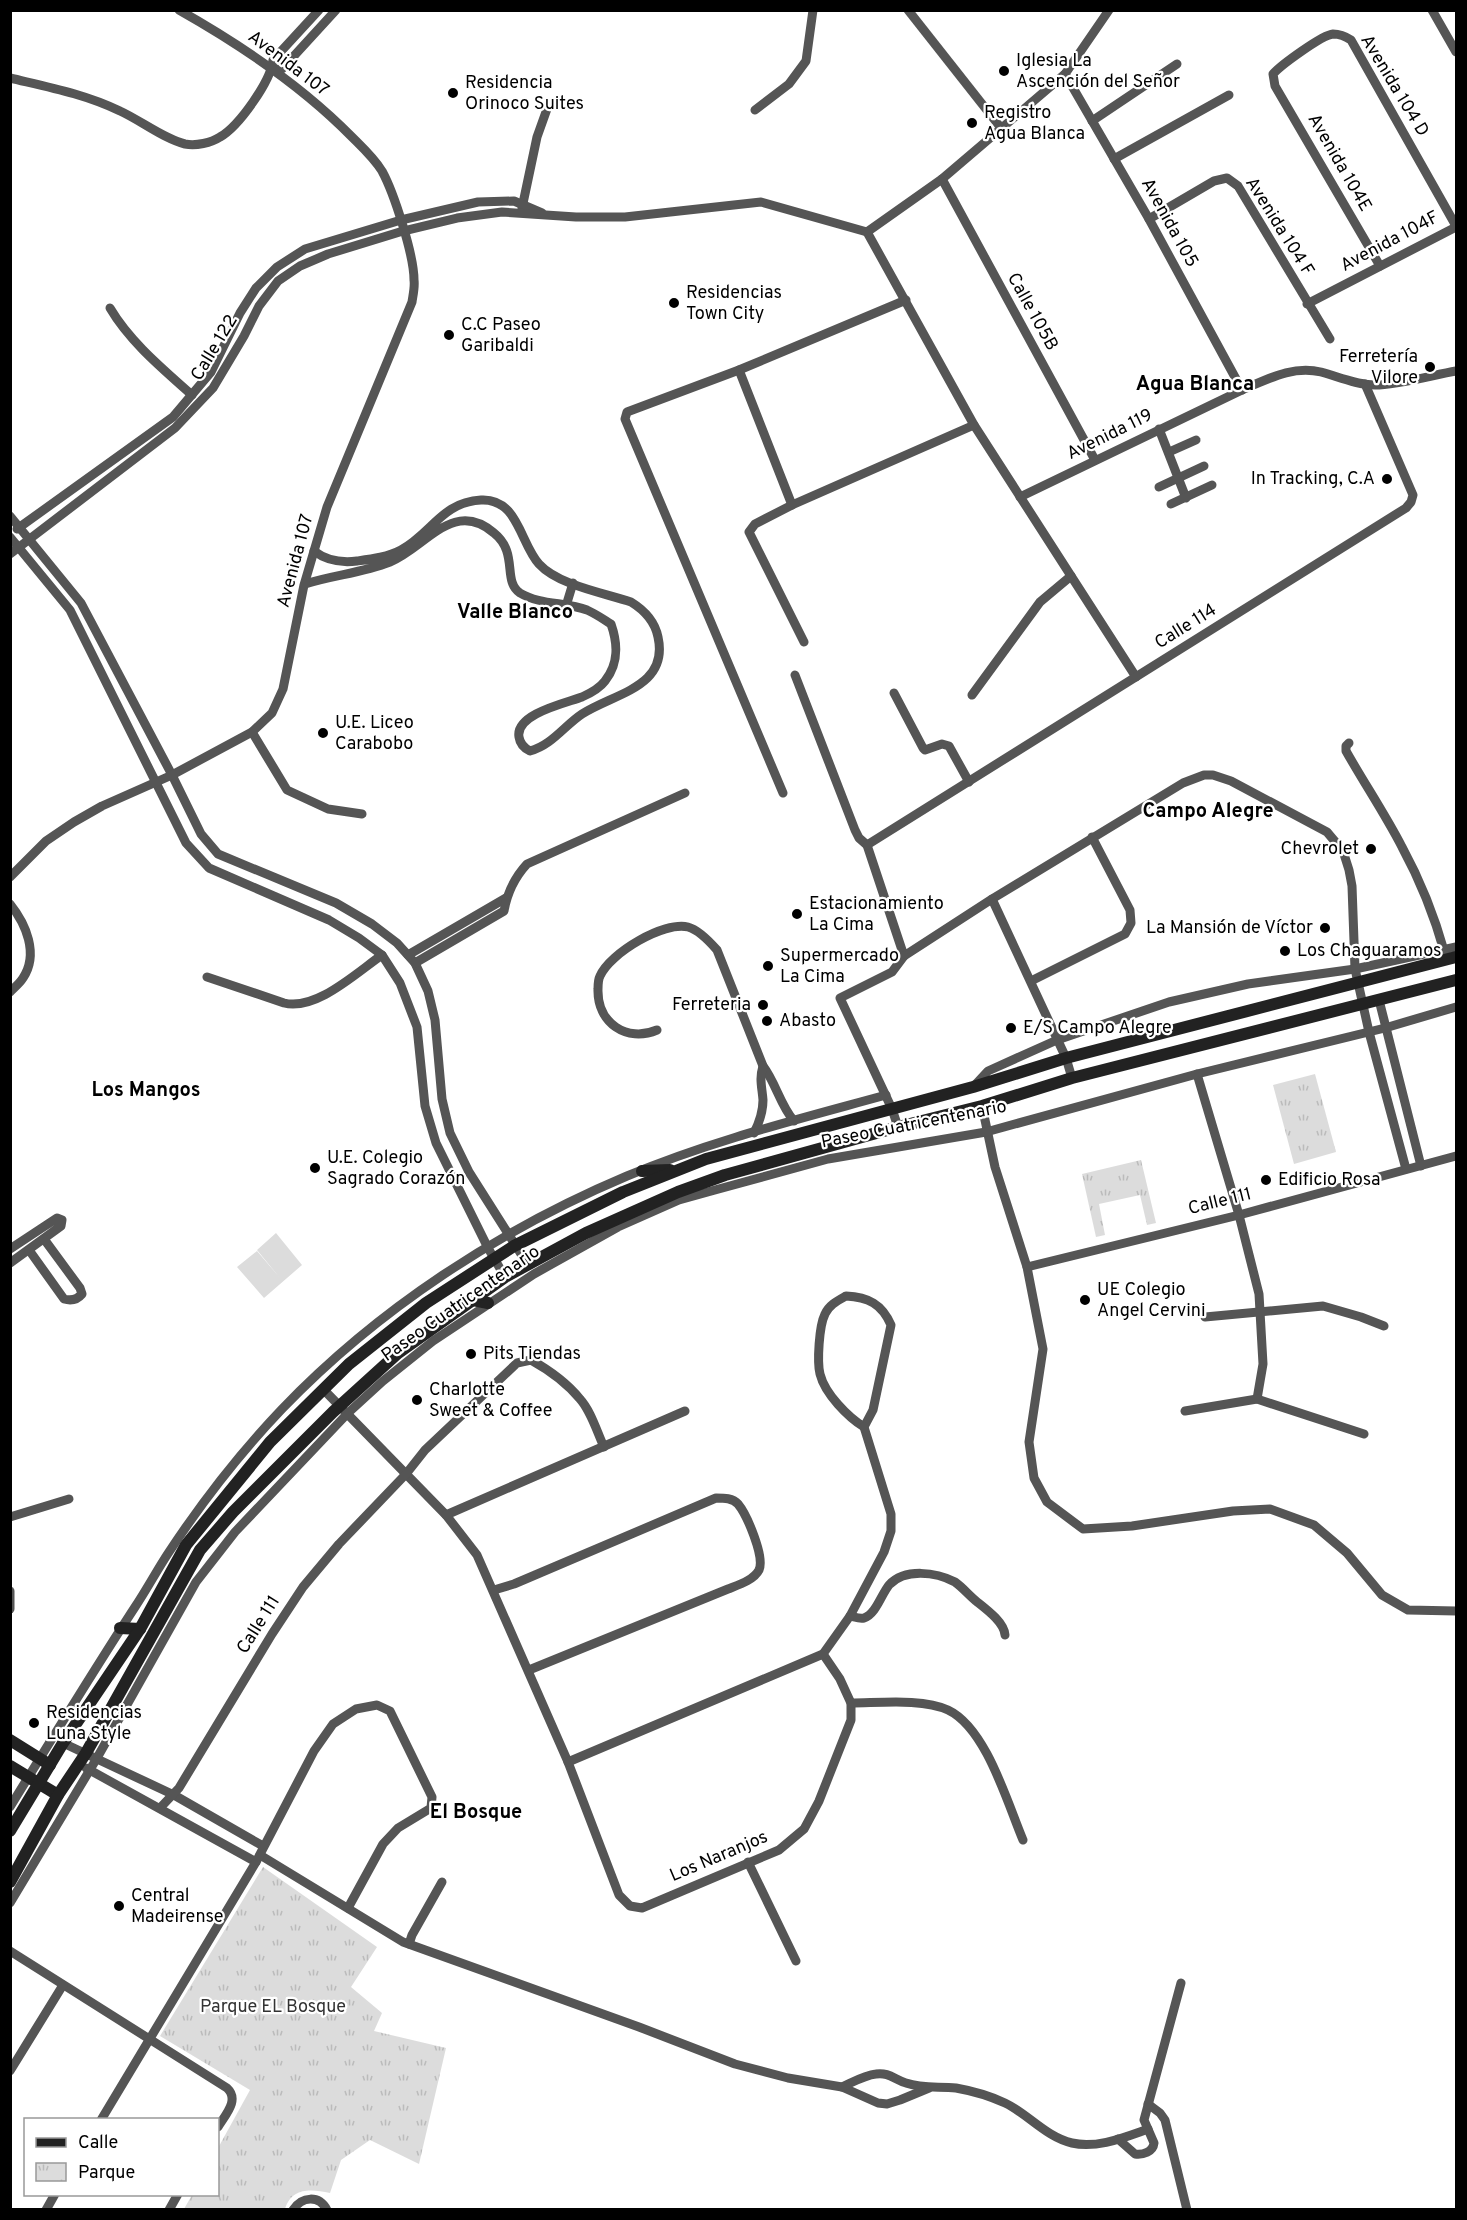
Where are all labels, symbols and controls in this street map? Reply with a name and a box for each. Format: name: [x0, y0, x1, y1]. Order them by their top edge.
street label: Avenida 107: [243, 26, 333, 102]
street label: Avenida 104 D: [1355, 31, 1433, 141]
place label: Iglesia La Ascención del Señor: [1016, 50, 1180, 94]
marker: Iglesia La Ascención del Señor: [997, 64, 1011, 78]
place label: Residencia Orinoco Suites: [465, 72, 584, 116]
marker: Residencia Orinoco Suites: [446, 86, 460, 100]
place label: Registro Agua Blanca: [984, 102, 1085, 146]
street label: Avenida 104E: [1302, 110, 1376, 216]
marker: Registro Agua Blanca: [965, 116, 979, 130]
street label: Avenida 104 F: [1239, 173, 1319, 281]
street label: Avenida 105: [1135, 174, 1203, 272]
street label: Avenida 104F: [1337, 206, 1443, 278]
street label: Calle 105B: [1001, 269, 1063, 355]
place label: Residencias Town City: [686, 282, 782, 326]
marker: Residencias Town City: [667, 296, 681, 310]
street label: Calle 122: [186, 311, 244, 385]
place label: C.C Paseo Garibaldi: [461, 314, 541, 358]
marker: C.C Paseo Garibaldi: [442, 328, 456, 342]
place label: Ferretería Vilore: [1339, 346, 1418, 390]
marker: Ferretería Vilore: [1423, 360, 1437, 374]
district label: Agua Blanca: [1136, 372, 1254, 398]
street label: Avenida 119: [1063, 404, 1157, 466]
place label: In Tracking, C.A: [1251, 468, 1375, 491]
marker: In Tracking, C.A: [1380, 472, 1394, 486]
street label: Avenida 107: [272, 512, 320, 610]
street label: Calle 114: [1151, 599, 1221, 655]
district label: Valle Blanco: [457, 600, 573, 626]
place label: U.E. Liceo Carabobo: [335, 712, 414, 756]
marker: U.E. Liceo Carabobo: [316, 726, 330, 740]
district label: Campo Alegre: [1142, 799, 1274, 825]
place label: Chevrolet: [1281, 838, 1359, 861]
marker: Chevrolet: [1364, 842, 1378, 856]
place label: Estacionamiento La Cima: [809, 893, 944, 937]
marker: Estacionamiento La Cima: [790, 907, 804, 921]
place label: La Mansión de Víctor: [1146, 917, 1313, 940]
marker: La Mansión de Víctor: [1318, 921, 1332, 935]
place label: Los Chaguaramos: [1297, 940, 1441, 963]
marker: Los Chaguaramos: [1278, 944, 1292, 958]
place label: Supermercado La Cima: [780, 945, 899, 989]
marker: Supermercado La Cima: [761, 959, 775, 973]
place label: Ferreteria: [672, 994, 751, 1017]
marker: Ferreteria: [756, 998, 770, 1012]
place label: Abasto: [779, 1010, 836, 1033]
marker: Abasto: [760, 1014, 774, 1028]
place label: E/S Campo Alegre: [1023, 1017, 1172, 1040]
marker: E/S Campo Alegre: [1004, 1021, 1018, 1035]
district label: Los Mangos: [91, 1078, 201, 1104]
street label: Paseo Cuatricentenario: [819, 1096, 1009, 1154]
place label: U.E. Colegio Sagrado Corazón: [327, 1147, 465, 1191]
marker: U.E. Colegio Sagrado Corazón: [308, 1161, 322, 1175]
place label: Edificio Rosa: [1278, 1169, 1380, 1192]
marker: Edificio Rosa: [1259, 1173, 1273, 1187]
street label: Calle 111: [1186, 1183, 1254, 1221]
street label: Paseo Cuatricentenario: [377, 1241, 545, 1367]
place label: UE Colegio Angel Cervini: [1097, 1279, 1206, 1323]
marker: UE Colegio Angel Cervini: [1078, 1293, 1092, 1307]
place label: Pits Tiendas: [483, 1343, 581, 1366]
marker: Pits Tiendas: [464, 1347, 478, 1361]
place label: Charlotte Sweet & Coffee: [429, 1379, 552, 1423]
marker: Charlotte Sweet & Coffee: [410, 1393, 424, 1407]
street label: Calle 111: [232, 1592, 286, 1658]
place label: Residencias Luna Style: [46, 1702, 142, 1746]
marker: Residencias Luna Style: [27, 1716, 41, 1730]
district label: El Bosque: [430, 1800, 522, 1826]
street label: Los Naranjos: [666, 1826, 772, 1888]
place label: Central Madeirense: [131, 1885, 224, 1929]
marker: Central Madeirense: [112, 1899, 126, 1913]
park label: Parque EL Bosque: [200, 1996, 346, 2019]
legend: [24, 2118, 219, 2196]
text: Calle: [78, 2132, 118, 2155]
text: Parque: [78, 2162, 135, 2185]

